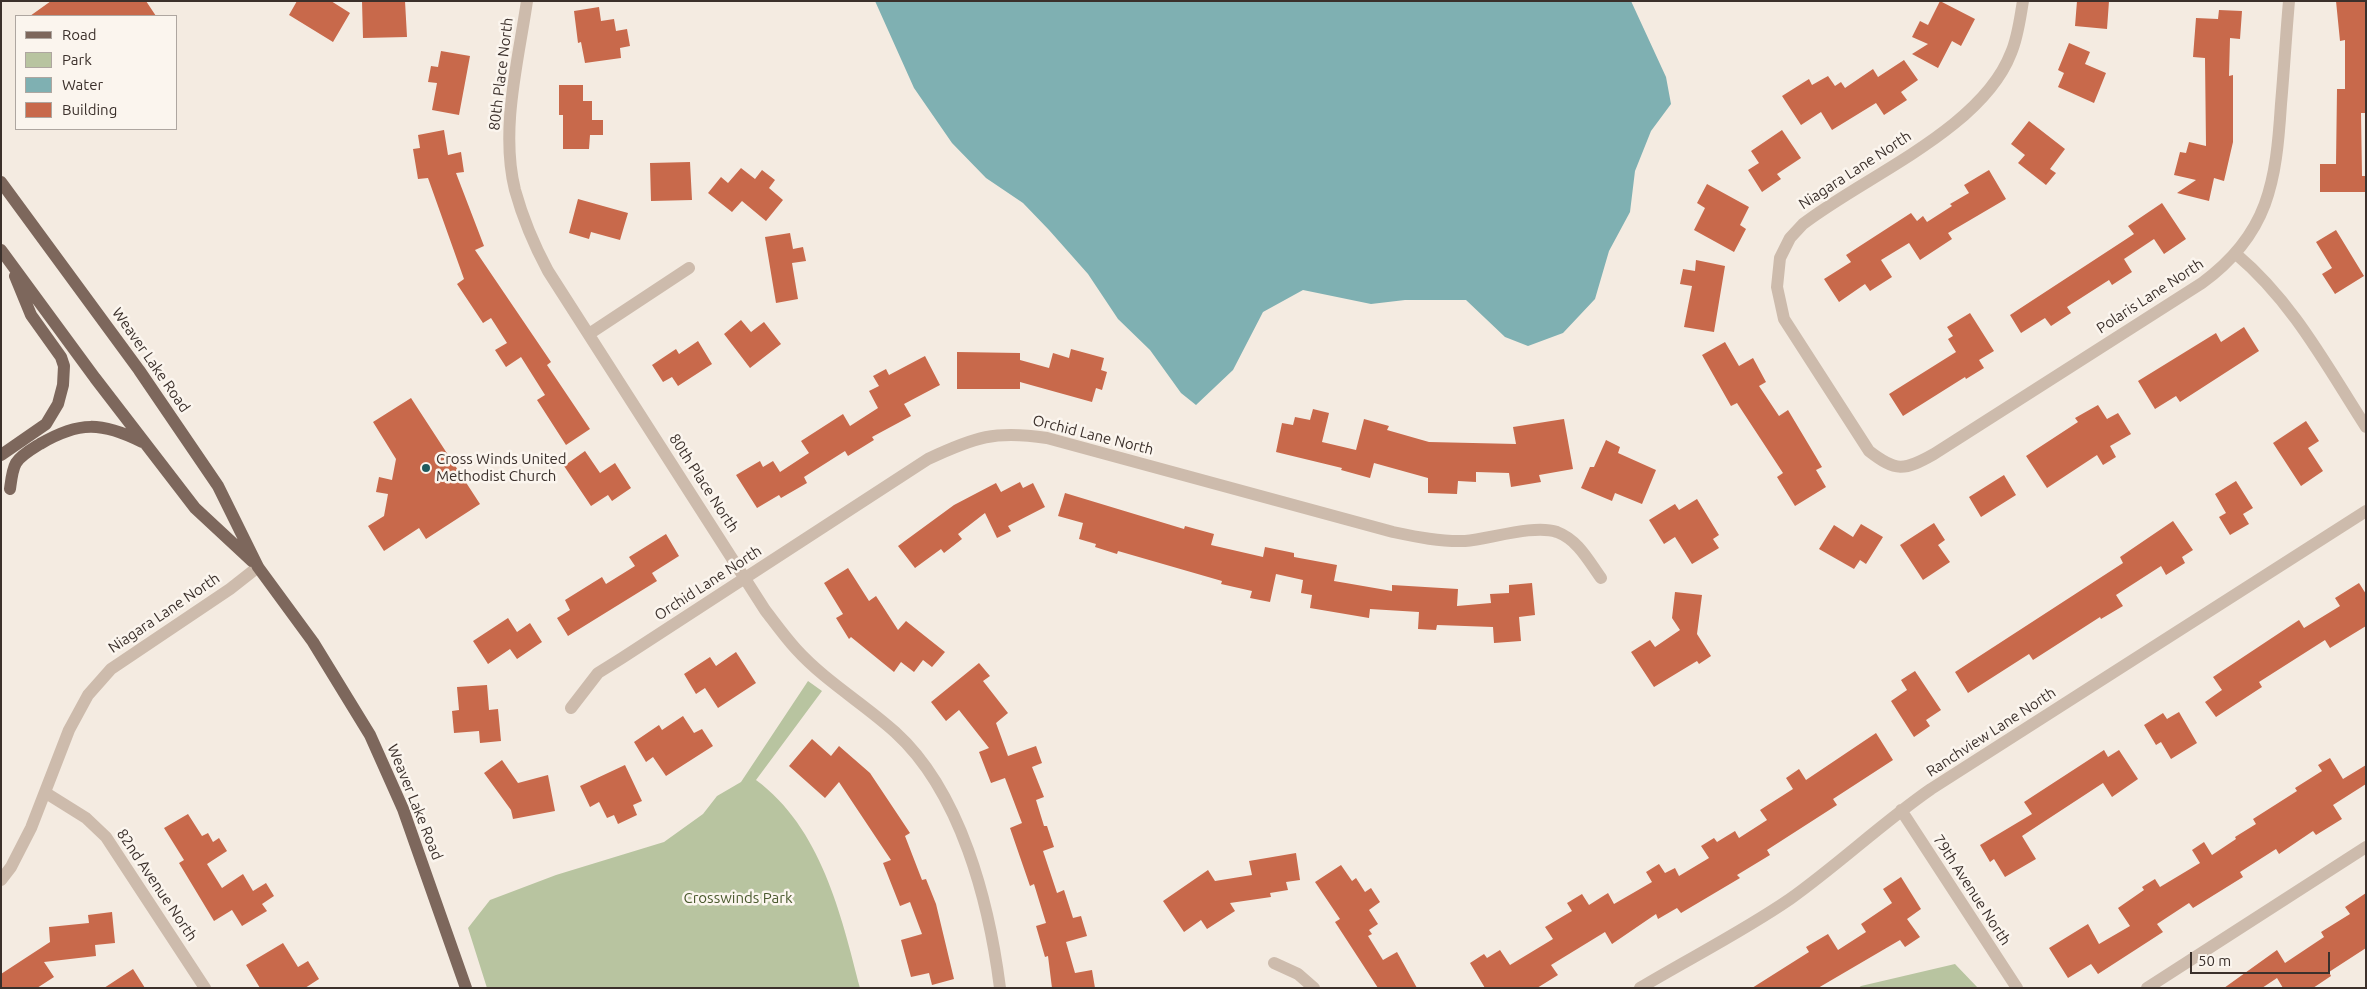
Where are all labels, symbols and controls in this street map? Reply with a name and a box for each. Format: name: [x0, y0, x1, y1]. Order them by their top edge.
legend: [15, 15, 178, 130]
street label: 80th Place North: [485, 16, 517, 132]
text: Road: [62, 26, 97, 43]
text: Park: [62, 51, 92, 68]
text: Water: [62, 76, 103, 93]
text: Building: [62, 101, 117, 118]
street label: Niagara Lane North: [1795, 127, 1915, 213]
street label: Polaris Lane North: [2093, 255, 2207, 337]
street label: Weaver Lake Road: [108, 304, 194, 416]
street label: Orchid Lane North: [1031, 411, 1155, 459]
street label: 80th Place North: [665, 430, 743, 536]
place label: Cross Winds United Methodist Church: [436, 450, 567, 485]
marker: Cross Winds United Methodist Church: [420, 462, 432, 474]
street label: Orchid Lane North: [651, 542, 765, 624]
street label: Niagara Lane North: [105, 569, 223, 657]
street label: Ranchview Lane North: [1923, 683, 2059, 781]
street label: Weaver Lake Road: [384, 741, 446, 863]
street label: 82nd Avenue North: [113, 826, 201, 944]
street label: 79th Avenue North: [1929, 831, 2015, 949]
park label: Crosswinds Park: [683, 889, 793, 907]
scale bar: [2192, 942, 2332, 974]
text: 50 m: [2198, 952, 2231, 969]

